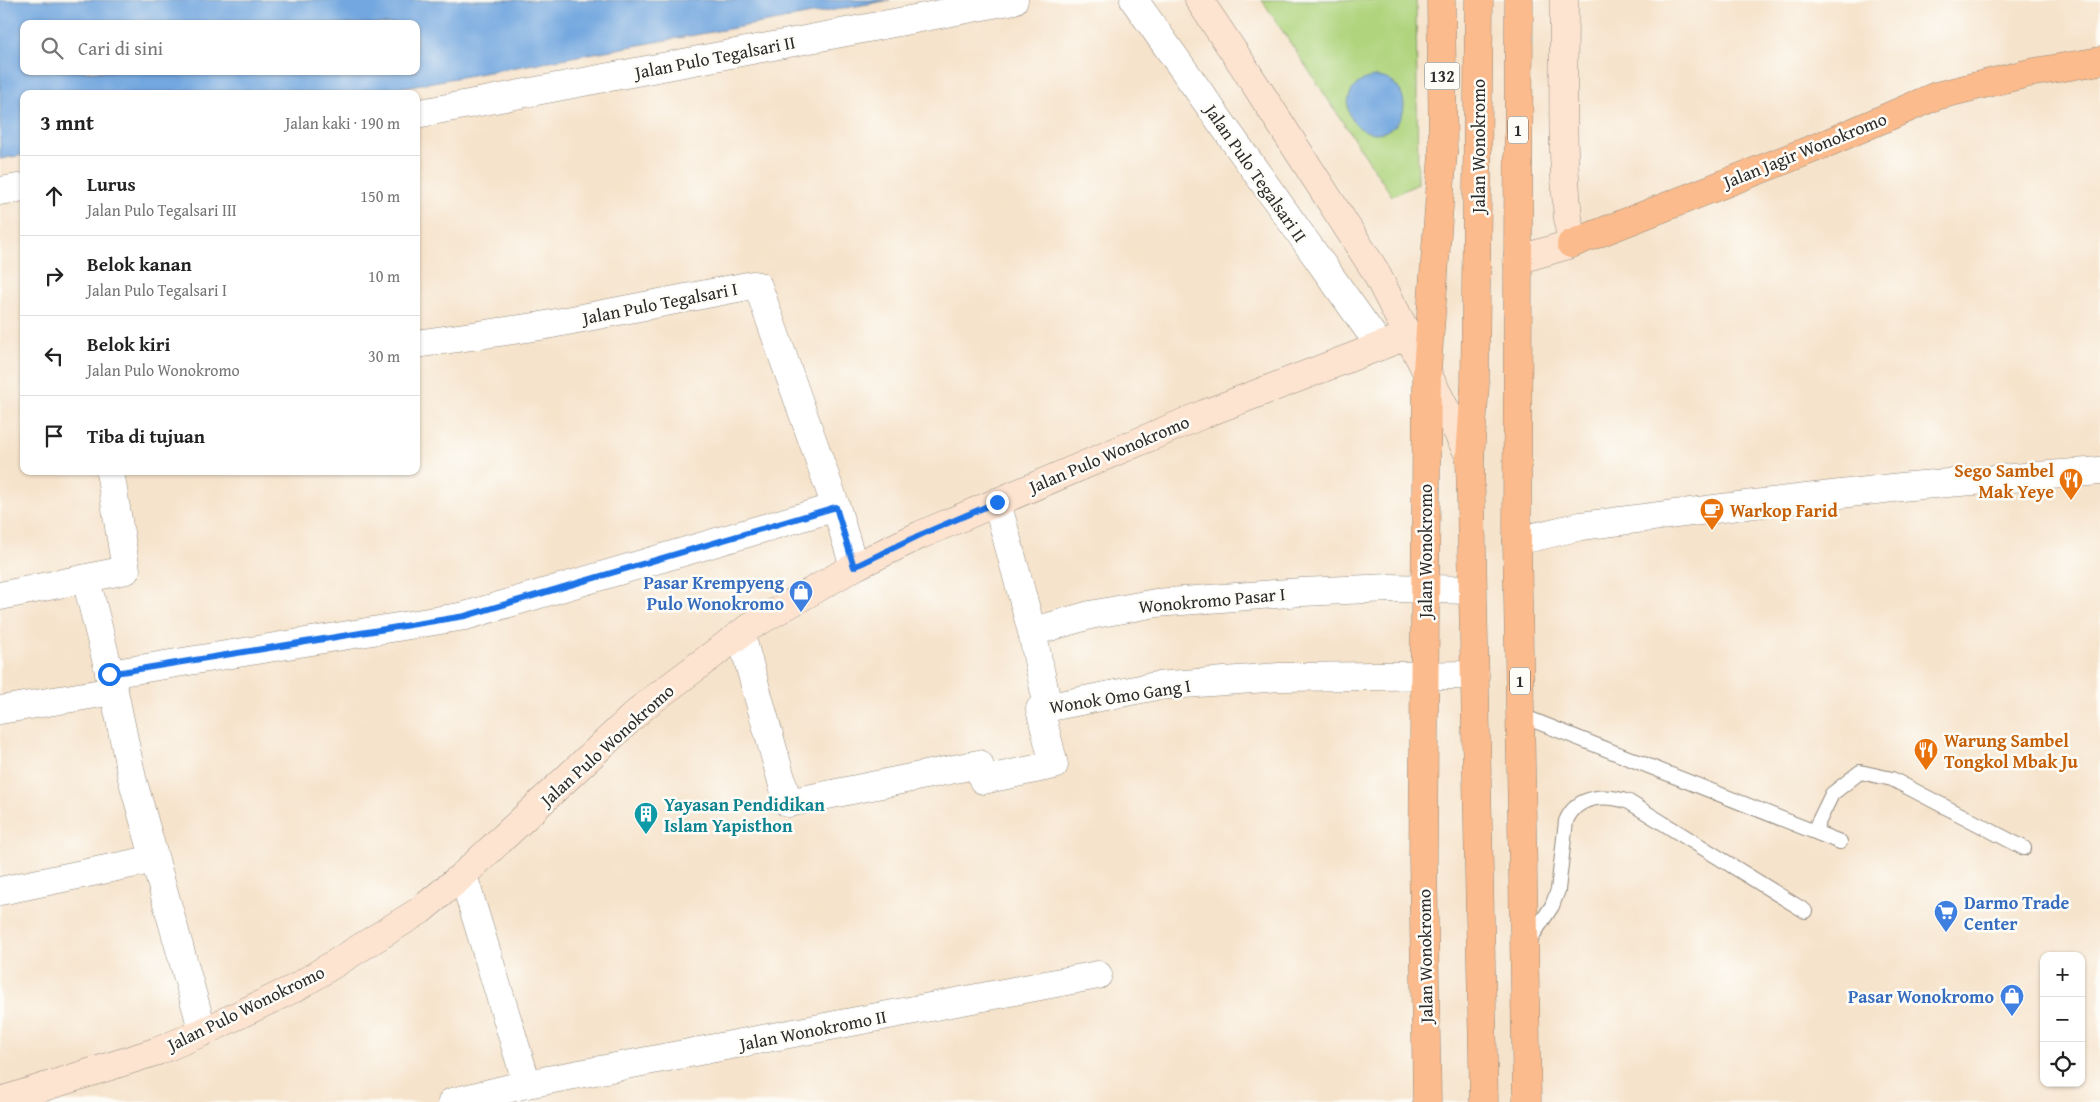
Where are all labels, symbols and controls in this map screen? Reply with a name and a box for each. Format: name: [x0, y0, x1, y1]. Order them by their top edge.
search box: [20, 20, 420, 75]
street label: Jalan Pulo Tegalsari II: [630, 28, 798, 86]
icon: search: [38, 34, 66, 62]
text: Cari di sini: [78, 34, 163, 62]
road number: 132: [1424, 62, 1460, 90]
street label: Jalan Wonokromo: [1465, 79, 1492, 215]
street label: Jalan Pulo Tegalsari II: [1197, 97, 1314, 247]
street label: Jalan Jagir Wonokromo: [1718, 105, 1891, 196]
text: 3 mnt: [40, 107, 94, 138]
text: Jalan kaki · 190 m: [285, 111, 400, 135]
road number: 1: [1508, 116, 1528, 144]
text: Lurus: [87, 170, 136, 198]
icon: ahead: [40, 182, 68, 210]
text: 150 m: [360, 184, 400, 208]
text: Jalan Pulo Tegalsari III: [87, 198, 237, 222]
text: Belok kanan: [87, 250, 192, 278]
icon: right: [40, 262, 68, 290]
text: 10 m: [368, 264, 400, 288]
street label: Jalan Pulo Tegalsari I: [578, 275, 740, 332]
text: Jalan Pulo Tegalsari I: [87, 278, 227, 302]
text: Belok kiri: [87, 330, 170, 358]
icon: left: [40, 342, 68, 370]
text: 30 m: [368, 344, 400, 368]
text: Jalan Pulo Wonokromo: [87, 358, 240, 382]
street label: Jalan Pulo Wonokromo: [1023, 408, 1193, 501]
icon: arrive: [40, 422, 68, 450]
text: Tiba di tujuan: [87, 422, 205, 450]
place label: Sego Sambel Mak Yeye: [1954, 457, 2054, 505]
restaurant icon: Sego Sambel Mak Yeye: [2058, 467, 2084, 501]
street label: Jalan Wonokromo: [1412, 484, 1439, 620]
route end: [986, 491, 1009, 514]
cafe icon: Warkop Farid: [1699, 497, 1725, 531]
place label: Warkop Farid: [1730, 497, 1838, 524]
place label: Pasar Krempyeng Pulo Wonokromo: [643, 569, 785, 617]
shop icon: Pasar Krempyeng Pulo Wonokromo: [788, 579, 814, 613]
street label: Wonokromo Pasar I: [1138, 580, 1286, 620]
route start: [98, 663, 121, 686]
road number: 1: [1510, 668, 1530, 694]
street label: Wonok Omo Gang I: [1047, 672, 1193, 720]
street label: Jalan Pulo Wonokromo: [533, 677, 680, 814]
place label: Warung Sambel Tongkol Mbak Ju: [1944, 727, 2079, 775]
restaurant icon: Warung Sambel Tongkol Mbak Ju: [1913, 737, 1939, 771]
place label: Yayasan Pendidikan Islam Yapisthon: [664, 791, 825, 839]
building icon: Yayasan Pendidikan Islam Yapisthon: [633, 801, 659, 835]
street label: Jalan Wonokromo: [1410, 889, 1440, 1025]
place label: Darmo Trade Center: [1964, 889, 2069, 937]
supermarket icon: Darmo Trade Center: [1933, 899, 1959, 933]
map controls: [2040, 952, 2085, 1087]
button: +: [2040, 952, 2085, 997]
street label: Jalan Pulo Wonokromo: [161, 958, 329, 1059]
place label: Pasar Wonokromo: [1848, 983, 1994, 1010]
shop icon: Pasar Wonokromo: [1999, 983, 2025, 1017]
button: −: [2040, 997, 2085, 1042]
street label: Jalan Wonokromo II: [735, 1003, 889, 1058]
button: locate: [2040, 1042, 2085, 1087]

